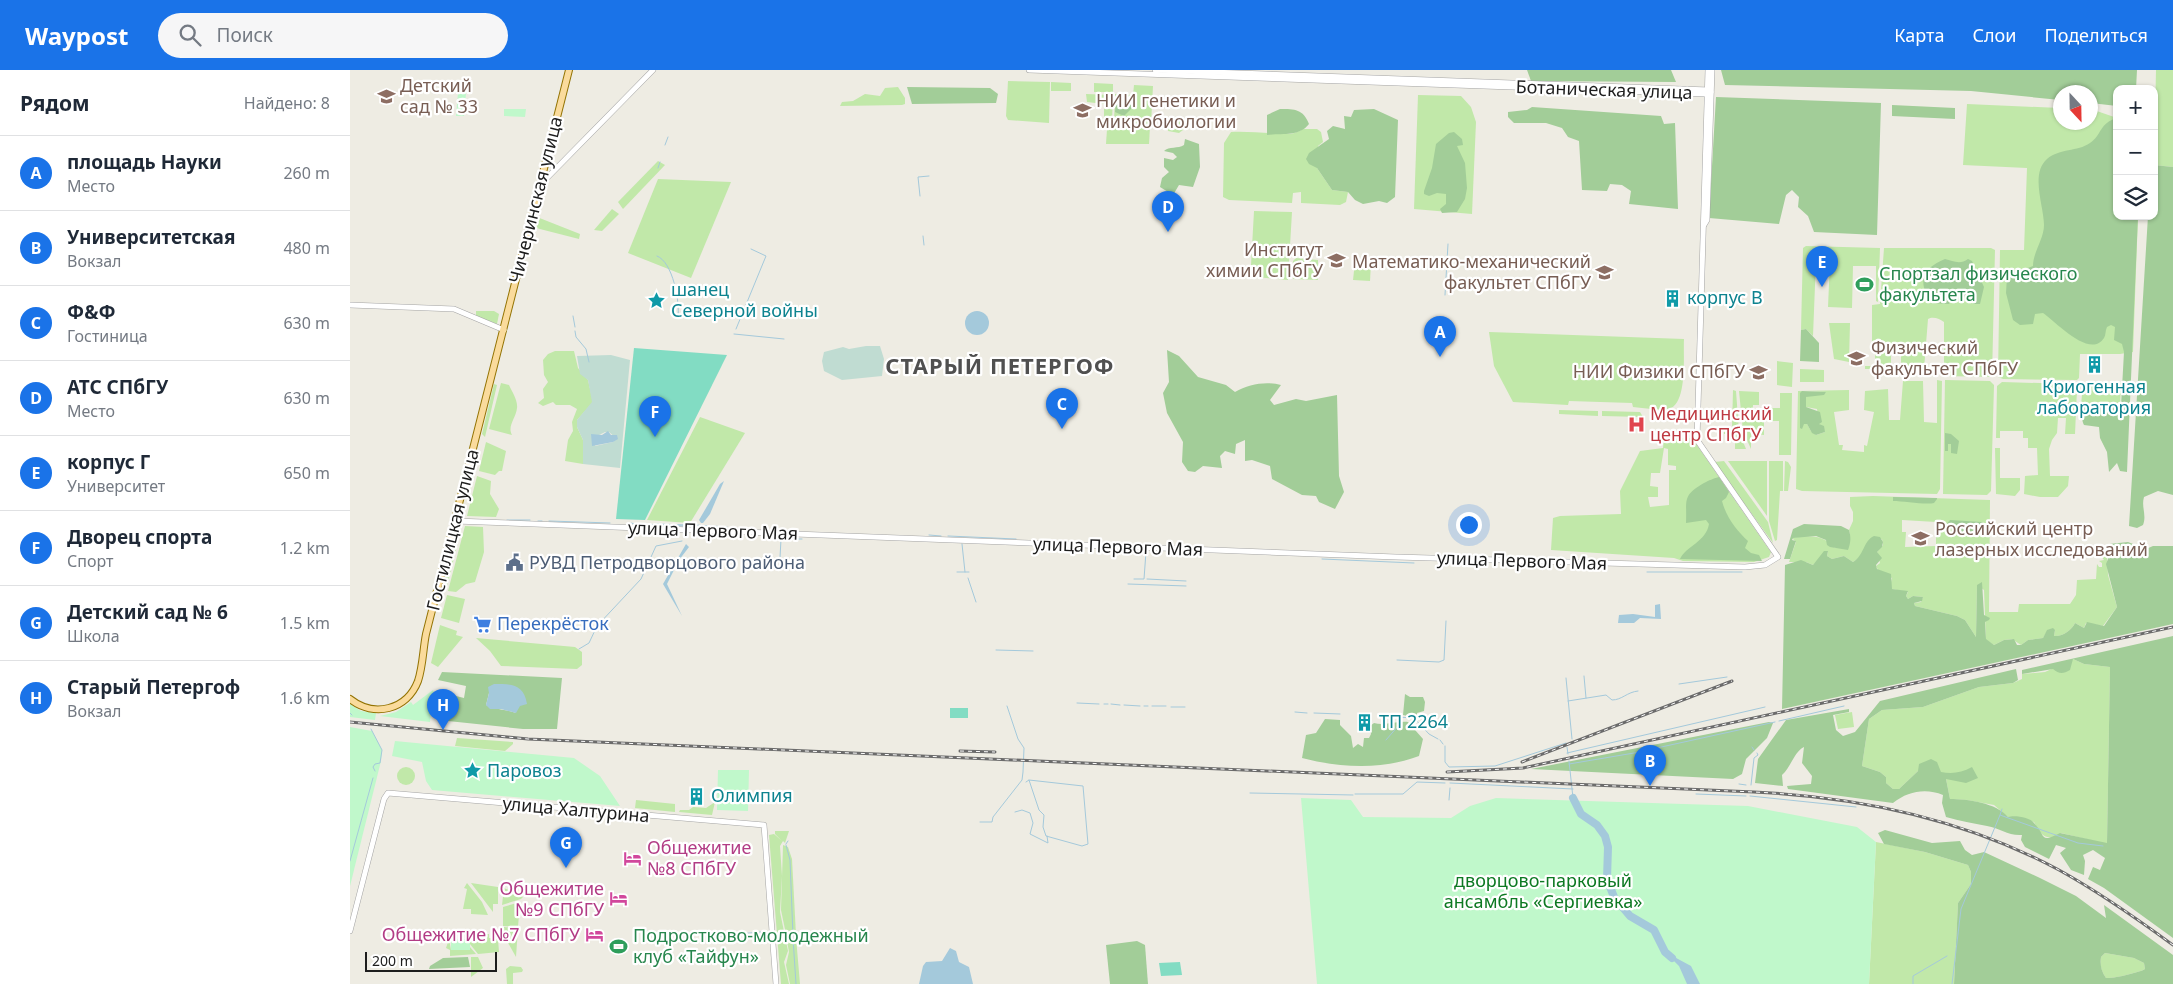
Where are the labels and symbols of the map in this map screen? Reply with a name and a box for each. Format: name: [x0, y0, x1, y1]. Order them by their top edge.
place label: Детский сад № 33: [400, 73, 478, 118]
street label: Ботаническая улица: [1515, 74, 1693, 104]
north arrow: [2053, 85, 2098, 130]
school or university icon: Детский сад № 33: [376, 86, 396, 106]
place label: НИИ генетики и микробиологии: [1096, 88, 1236, 133]
school or university icon: НИИ генетики и микробиологии: [1072, 101, 1092, 121]
street label: Чичеринская улица: [503, 114, 567, 286]
pin: D: [1152, 191, 1184, 232]
place label: Институт химии СПбГУ: [1206, 237, 1324, 282]
pin: E: [1806, 246, 1838, 287]
place label: Математико-механический факультет СПбГУ: [1352, 249, 1592, 294]
school or university icon: Институт химии СПбГУ: [1327, 250, 1347, 270]
place label: Спортзал физического факультета: [1879, 261, 2077, 306]
school or university icon: Математико-механический факультет СПбГУ: [1595, 262, 1615, 282]
sports icon: Спортзал физического факультета: [1855, 274, 1875, 294]
place label: шанец Северной войны: [671, 277, 818, 322]
place label: корпус В: [1687, 285, 1763, 309]
building icon: корпус В: [1663, 288, 1683, 308]
place icon: шанец Северной войны: [647, 290, 667, 310]
pin: A: [1424, 316, 1456, 357]
place label: Физический факультет СПбГУ: [1871, 335, 2019, 380]
school or university icon: Физический факультет СПбГУ: [1847, 348, 1867, 368]
district label: СТАРЫЙ ПЕТЕРГОФ: [885, 350, 1115, 380]
building icon: Криогенная лаборатория: [2084, 354, 2104, 374]
place label: НИИ Физики СПбГУ: [1573, 359, 1746, 383]
school or university icon: НИИ Физики СПбГУ: [1749, 362, 1769, 382]
place label: Криогенная лаборатория: [2037, 374, 2151, 419]
pin: C: [1046, 388, 1078, 429]
pin: F: [639, 396, 671, 437]
place label: Медицинский центр СПбГУ: [1650, 401, 1772, 446]
hospital icon: Медицинский центр СПбГУ: [1626, 414, 1646, 434]
street label: Гостилицкая улица: [420, 447, 484, 613]
your location: [1456, 512, 1482, 538]
street label: улица Первого Мая: [627, 515, 799, 545]
place label: Российский центр лазерных исследований: [1935, 516, 2148, 561]
school or university icon: Российский центр лазерных исследований: [1911, 529, 1931, 549]
street label: улица Первого Мая: [1032, 531, 1204, 561]
street label: улица Первого Мая: [1436, 545, 1608, 575]
place label: РУВД Петродворцового района: [529, 550, 805, 574]
public building icon: РУВД Петродворцового района: [505, 553, 525, 573]
place label: Перекрёсток: [497, 611, 609, 635]
supermarket icon: Перекрёсток: [473, 614, 493, 634]
pin: H: [427, 689, 459, 730]
place label: ТП 2264: [1379, 709, 1448, 733]
building icon: ТП 2264: [1355, 712, 1375, 732]
pin: B: [1634, 745, 1666, 786]
place label: Паровоз: [487, 758, 561, 782]
place icon: Паровоз: [463, 761, 483, 781]
place label: Олимпия: [711, 783, 793, 807]
building icon: Олимпия: [687, 786, 707, 806]
street label: улица Халтурина: [502, 791, 651, 827]
pin: G: [550, 827, 582, 868]
place label: Общежитие №8 СПбГУ: [647, 835, 752, 880]
hotel icon: Общежитие №8 СПбГУ: [623, 848, 643, 868]
park label: дворцово-парковый ансамбль «Сергиевка»: [1444, 868, 1642, 913]
place label: Общежитие №9 СПбГУ: [500, 876, 605, 921]
hotel icon: Общежитие №9 СПбГУ: [608, 889, 628, 909]
place label: Общежитие №7 СПбГУ: [382, 922, 581, 946]
place label: Подростково-молодежный клуб «Тайфун»: [633, 923, 869, 968]
hotel icon: Общежитие №7 СПбГУ: [584, 925, 604, 945]
sports icon: Подростково-молодежный клуб «Тайфун»: [609, 936, 629, 956]
scale bar: [365, 949, 498, 972]

